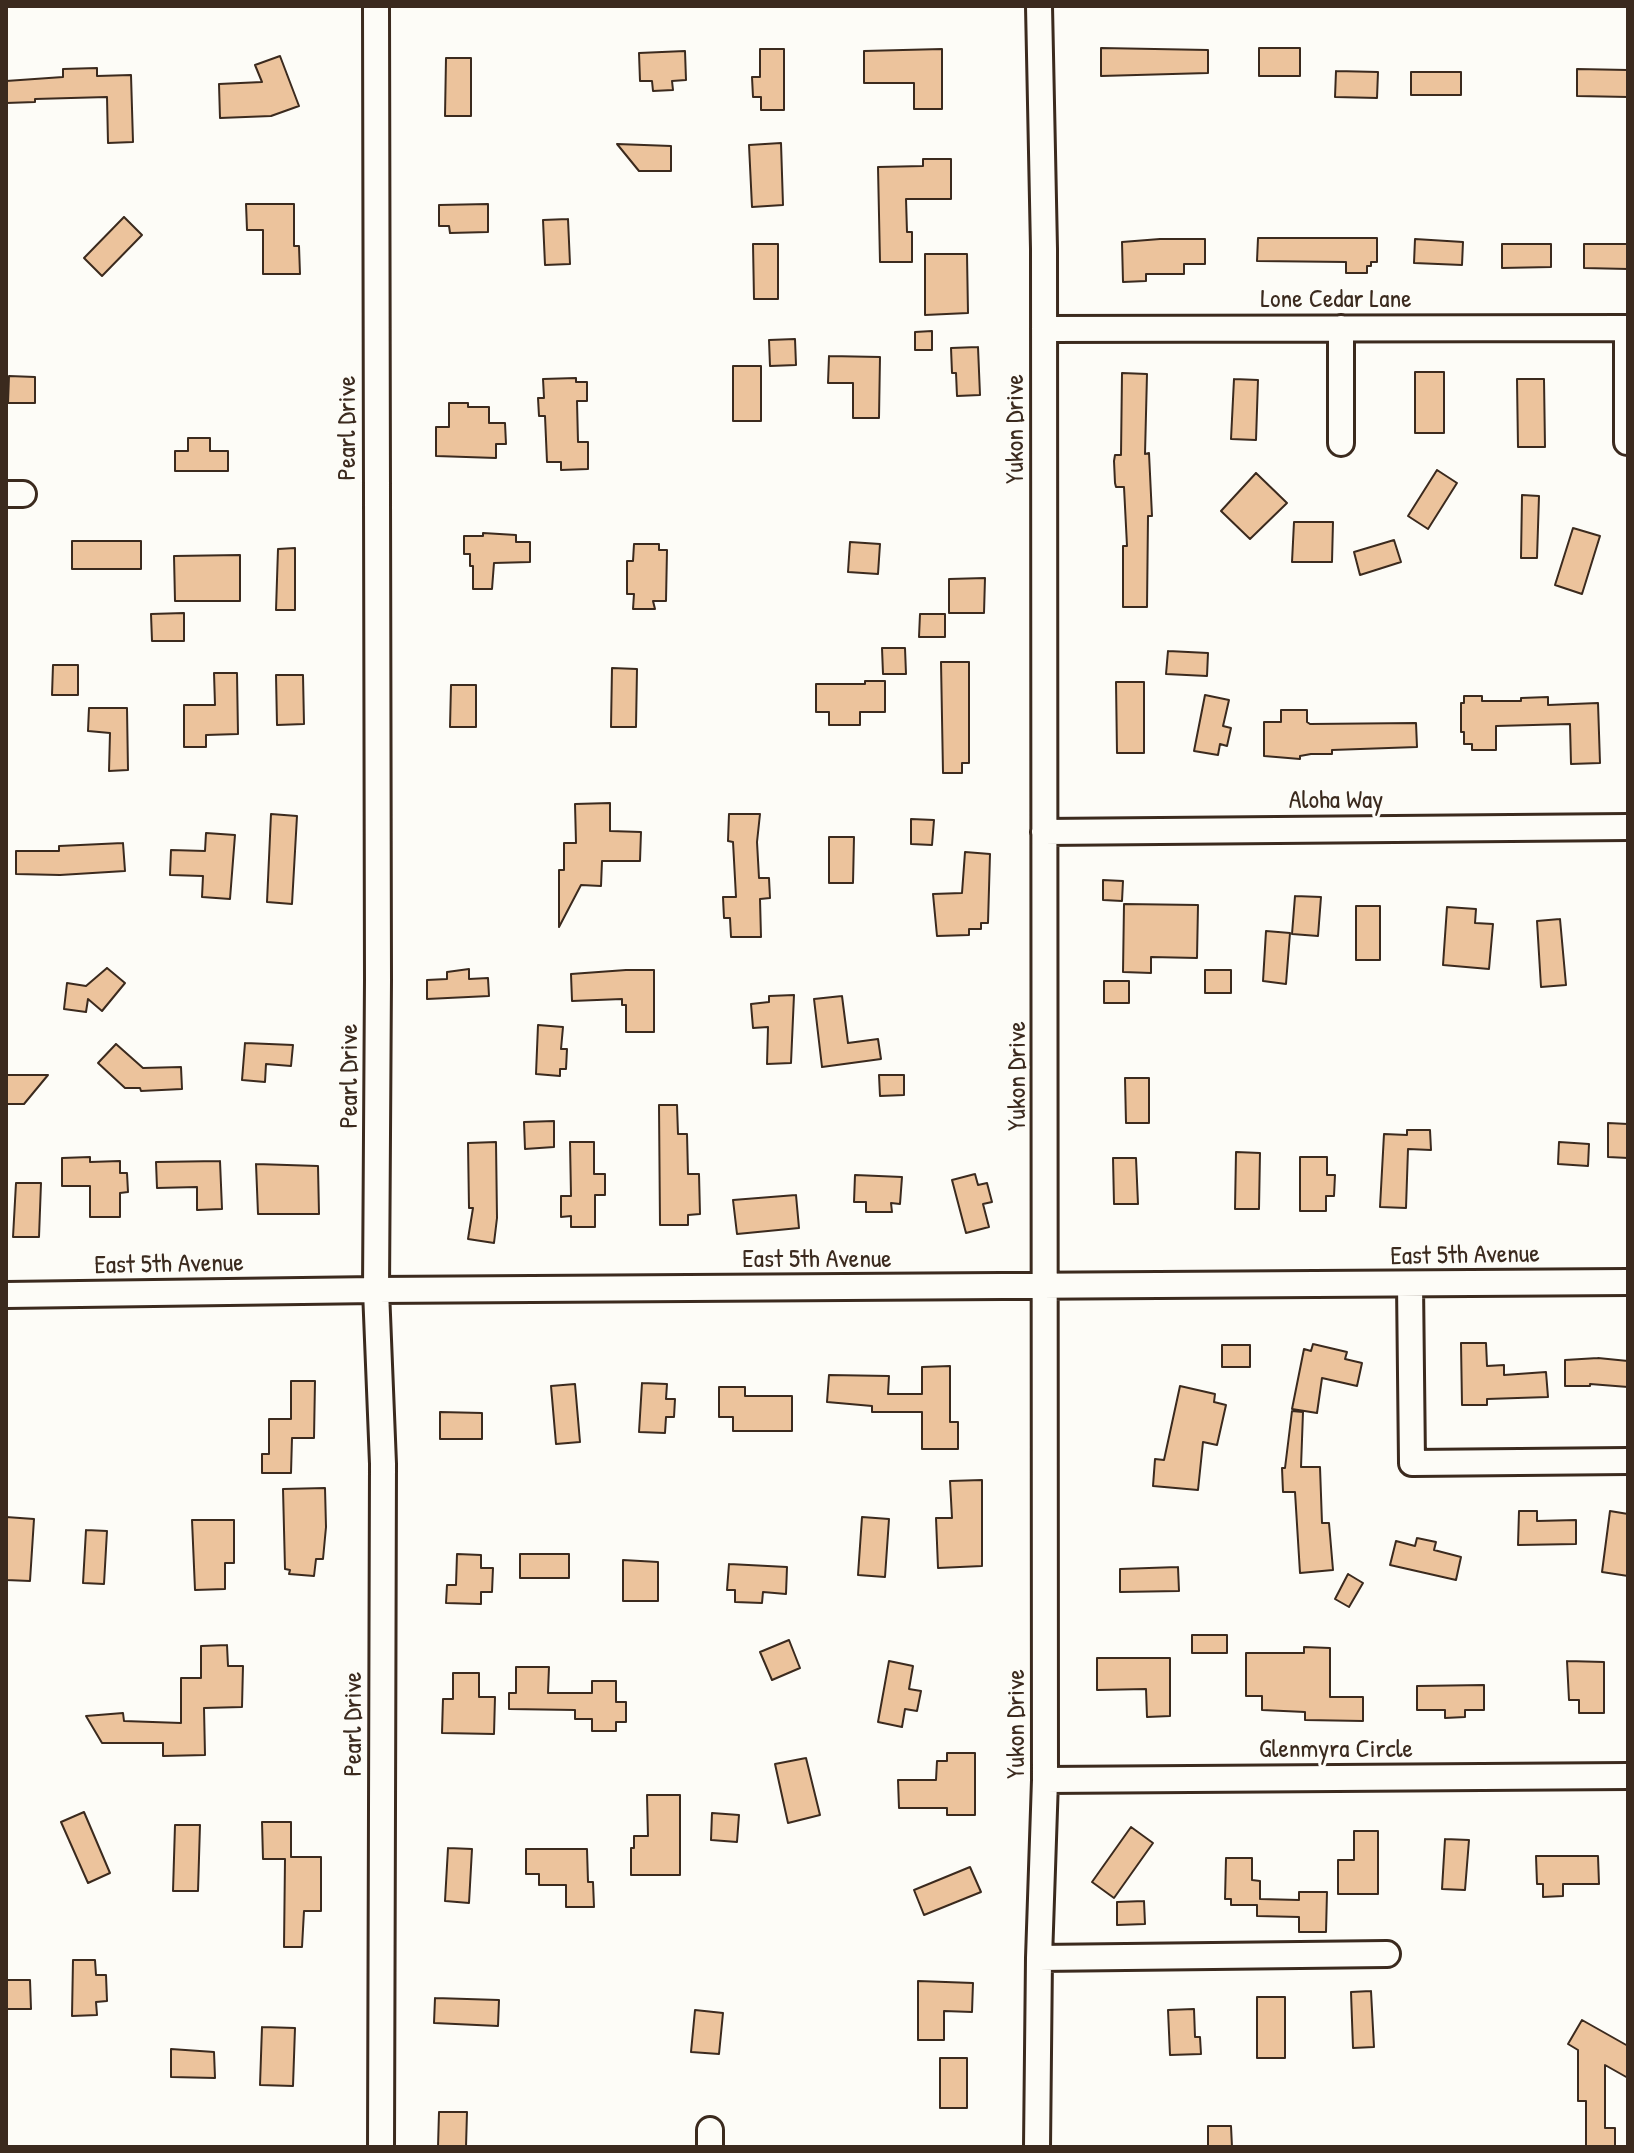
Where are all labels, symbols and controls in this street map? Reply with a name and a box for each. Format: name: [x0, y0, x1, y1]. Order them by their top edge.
street label: Lone Cedar Lane: [1260, 284, 1412, 316]
street label: Yukon Drive: [1000, 374, 1032, 484]
street label: Pearl Drive: [332, 376, 364, 480]
street label: Aloha Way: [1289, 785, 1383, 817]
street label: Yukon Drive: [1002, 1021, 1034, 1131]
street label: Pearl Drive: [334, 1024, 366, 1128]
street label: East 5th Avenue: [1390, 1239, 1540, 1273]
street label: East 5th Avenue: [742, 1244, 892, 1276]
street label: East 5th Avenue: [94, 1248, 244, 1282]
street label: Yukon Drive: [1001, 1669, 1033, 1779]
street label: Pearl Drive: [338, 1672, 370, 1776]
street label: Glenmyra Circle: [1259, 1734, 1413, 1766]

